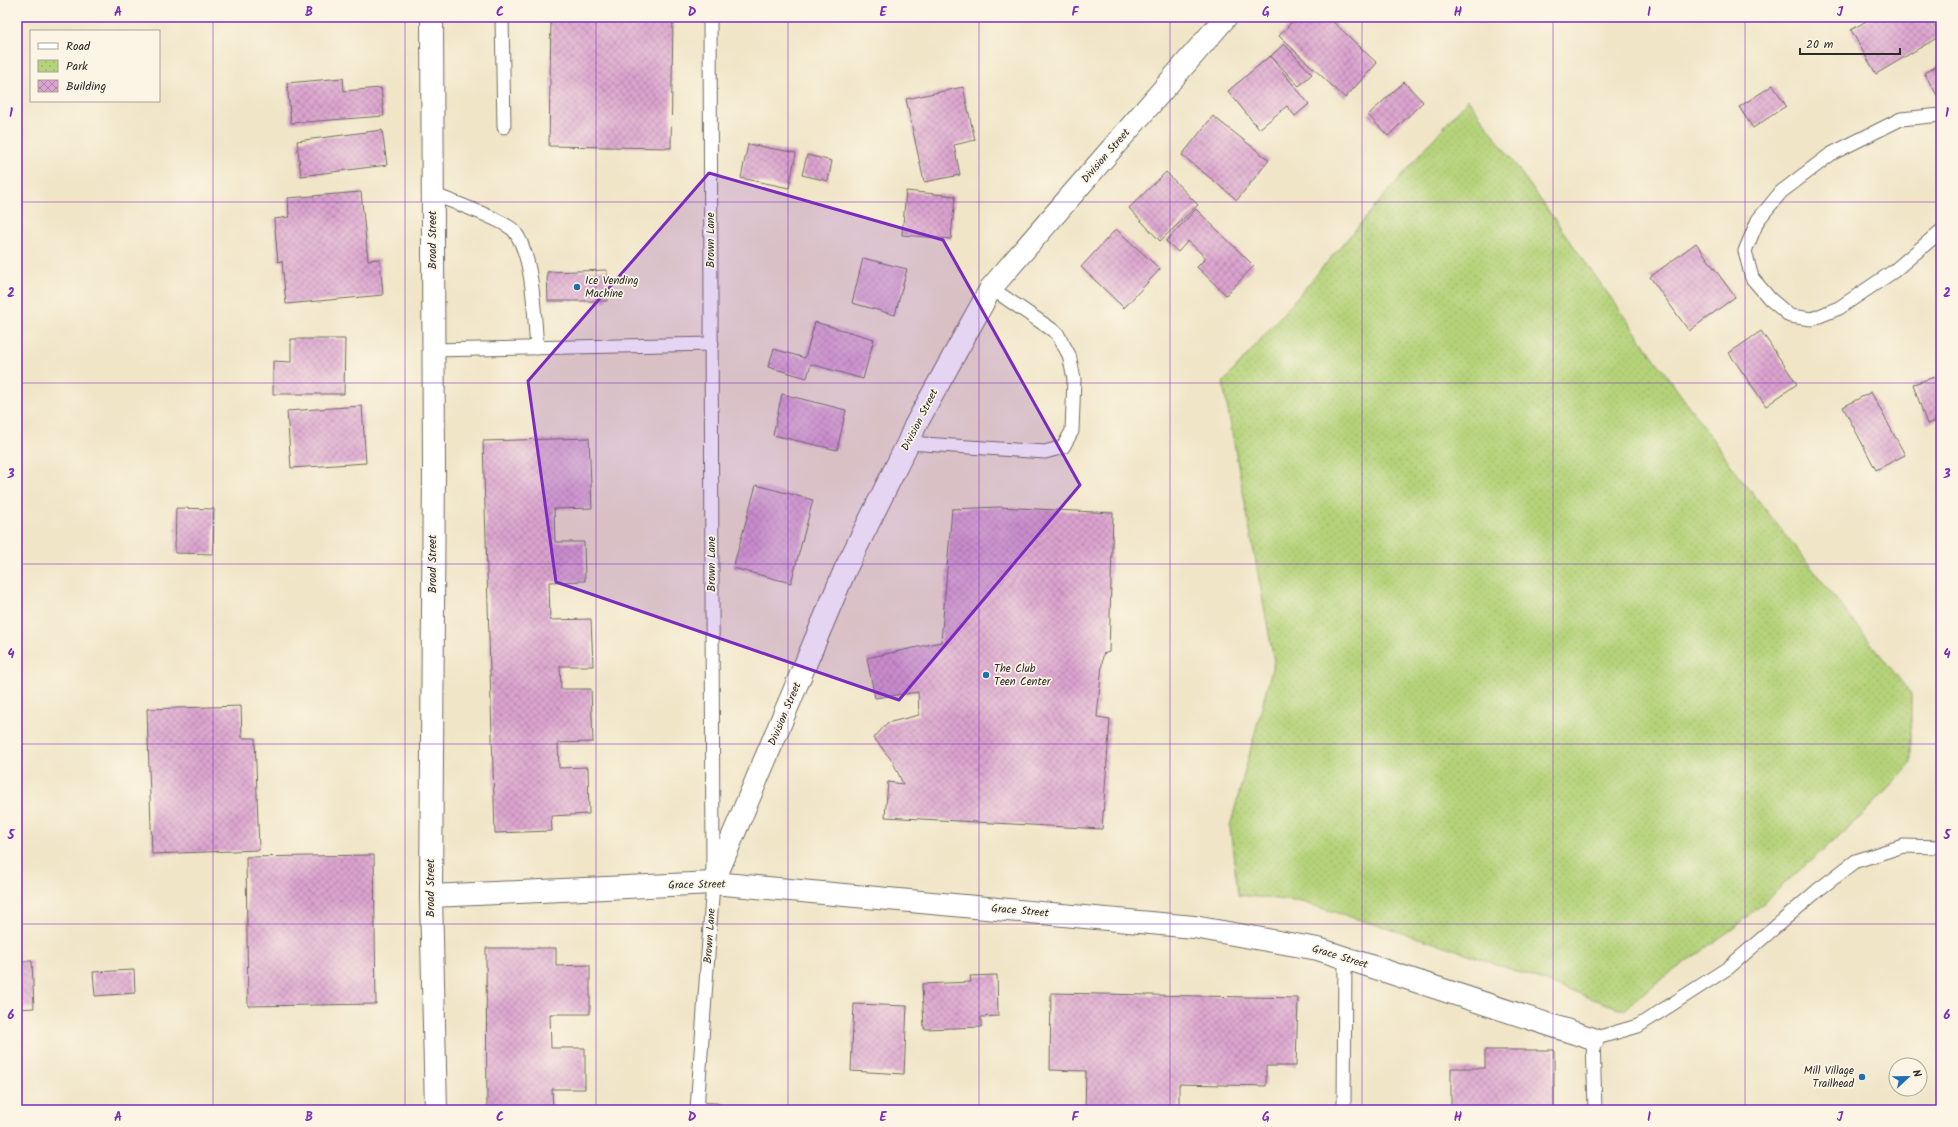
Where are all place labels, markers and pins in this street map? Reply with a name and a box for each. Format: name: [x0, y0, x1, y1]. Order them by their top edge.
place label: Ice Vending Machine: [585, 272, 639, 303]
marker: Ice Vending Machine: [572, 282, 582, 292]
place label: The Club Teen Center: [994, 660, 1052, 691]
marker: The Club Teen Center: [981, 670, 991, 680]
place label: Mill Village Trailhead: [1804, 1062, 1855, 1093]
marker: Mill Village Trailhead: [1857, 1072, 1867, 1082]

